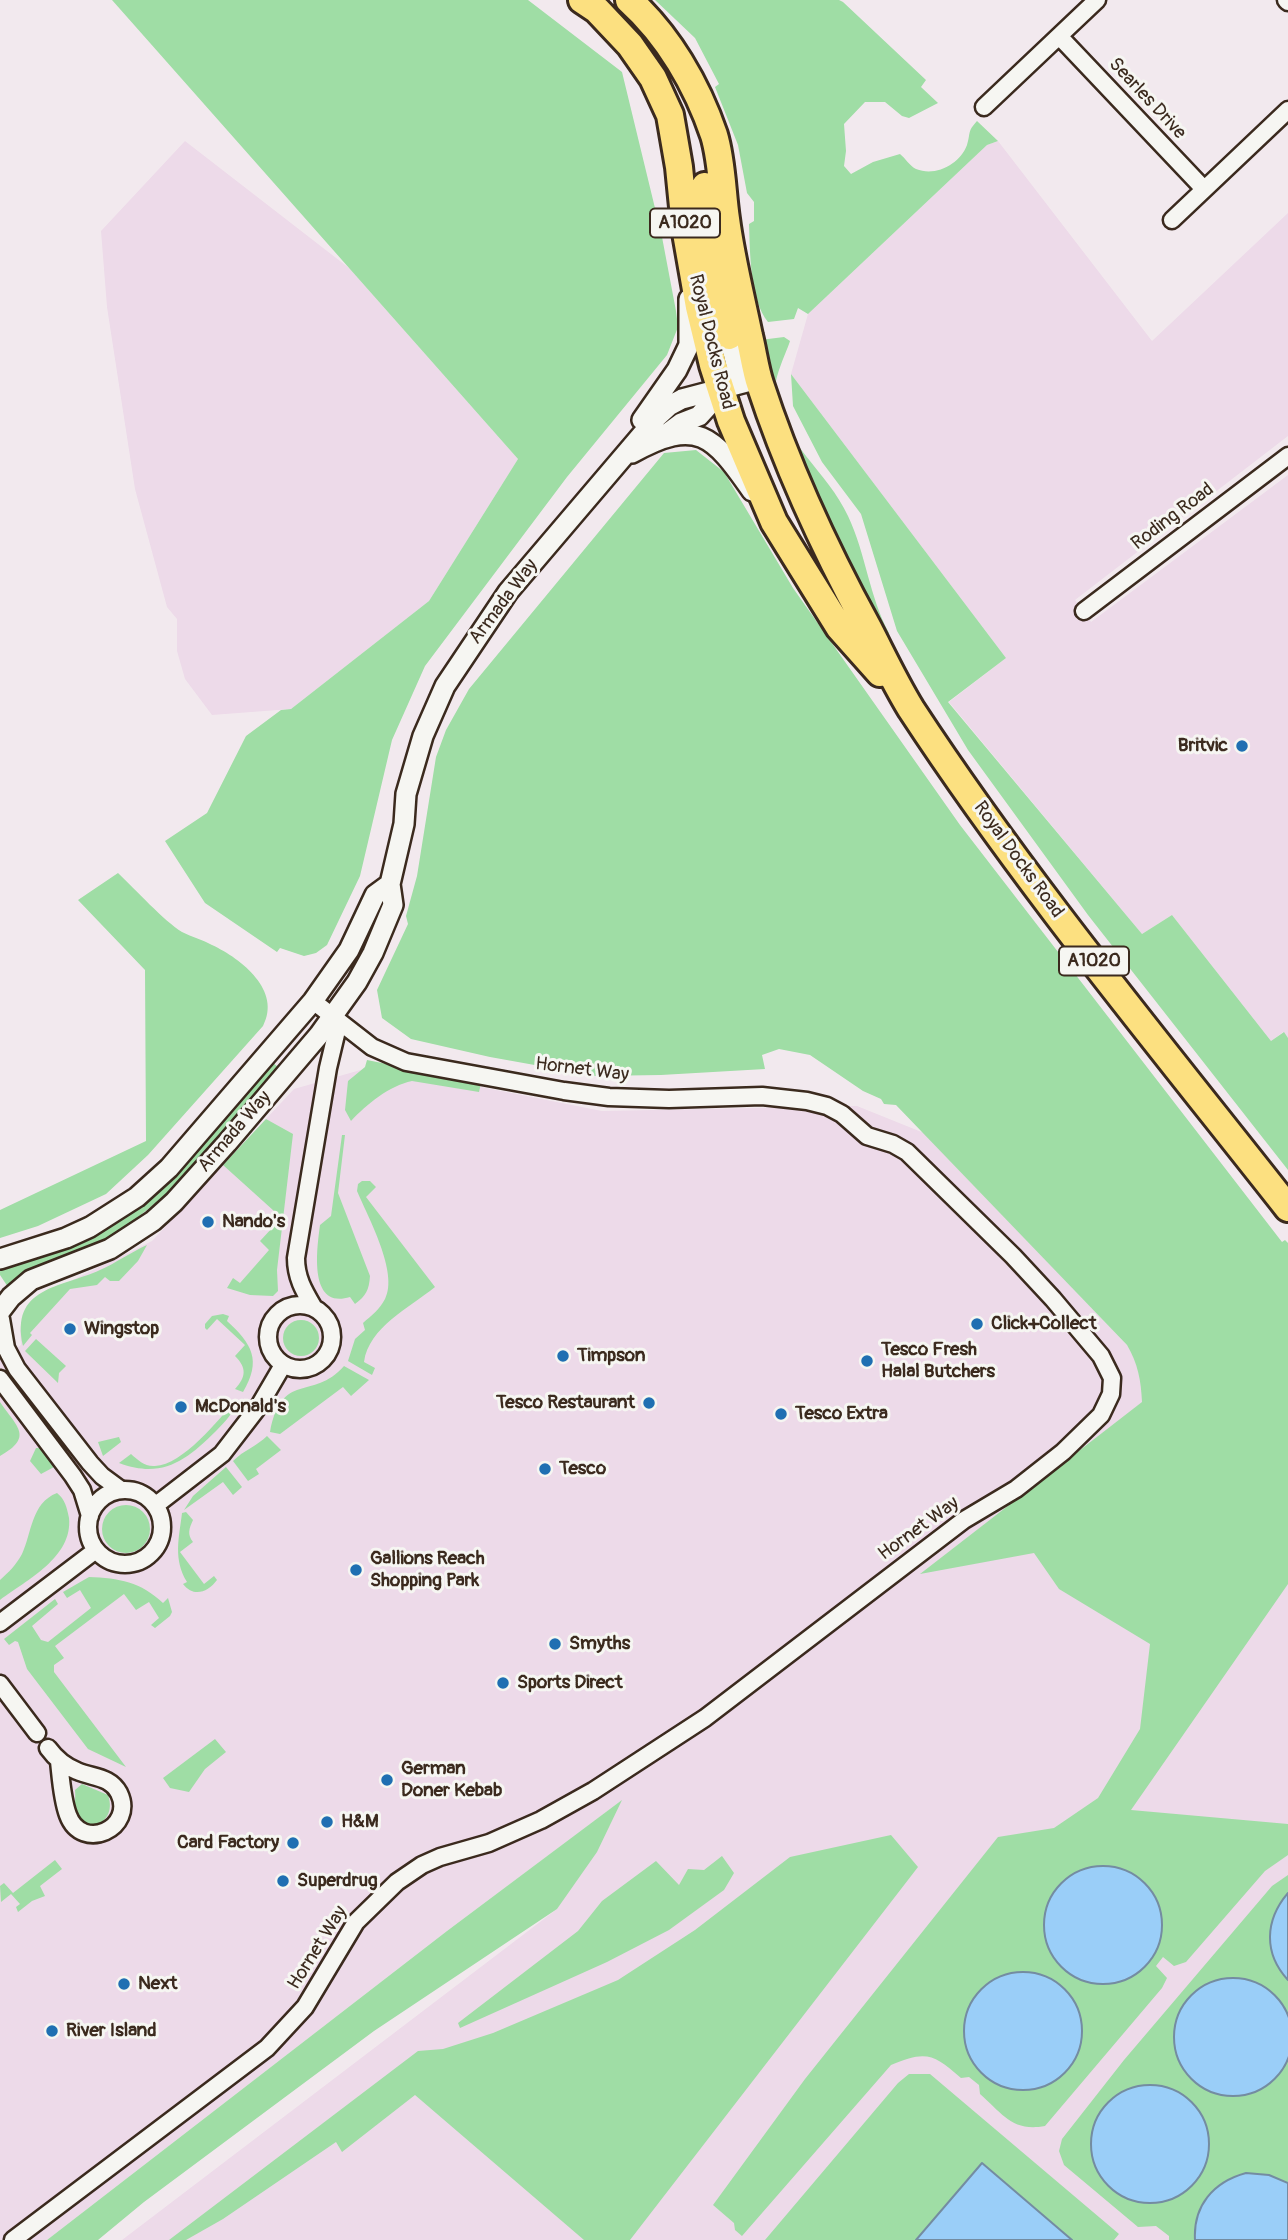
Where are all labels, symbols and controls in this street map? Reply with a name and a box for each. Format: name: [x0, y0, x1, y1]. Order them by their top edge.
street label: Searles Drive: [1103, 54, 1191, 144]
road number: A1020: [650, 208, 720, 238]
street label: Royal Docks Road: [683, 272, 739, 412]
street label: Roding Road: [1127, 479, 1219, 555]
street label: Armada Way: [465, 555, 543, 649]
place label: Britvic: [1178, 735, 1228, 757]
marker: Britvic: [1234, 738, 1250, 754]
street label: Royal Docks Road: [968, 797, 1068, 923]
road number: A1020: [1059, 946, 1129, 976]
street label: Hornet Way: [534, 1053, 630, 1087]
street label: Armada Way: [194, 1087, 276, 1177]
place label: Nando's: [222, 1211, 285, 1233]
marker: Nando's: [200, 1214, 216, 1230]
place label: Click+Collect: [991, 1313, 1097, 1335]
marker: Click+Collect: [969, 1316, 985, 1332]
place label: Wingstop: [84, 1318, 159, 1340]
marker: Wingstop: [62, 1321, 78, 1337]
place label: Tesco Fresh Halal Butchers: [881, 1339, 995, 1383]
place label: Timpson: [577, 1345, 646, 1367]
marker: Timpson: [555, 1348, 571, 1364]
marker: Tesco Fresh Halal Butchers: [859, 1353, 875, 1369]
place label: Tesco Restaurant: [496, 1392, 635, 1414]
marker: Tesco Restaurant: [641, 1395, 657, 1411]
place label: McDonald's: [195, 1396, 286, 1418]
marker: McDonald's: [173, 1399, 189, 1415]
place label: Tesco Extra: [795, 1403, 888, 1425]
marker: Tesco Extra: [773, 1406, 789, 1422]
place label: Tesco: [559, 1458, 606, 1480]
marker: Tesco: [537, 1461, 553, 1477]
street label: Hornet Way: [874, 1492, 964, 1566]
place label: Gallions Reach Shopping Park: [370, 1548, 485, 1592]
marker: Gallions Reach Shopping Park: [348, 1562, 364, 1578]
place label: Smyths: [569, 1633, 630, 1655]
marker: Smyths: [547, 1636, 563, 1652]
place label: Sports Direct: [517, 1672, 623, 1694]
marker: Sports Direct: [495, 1675, 511, 1691]
place label: German Doner Kebab: [401, 1758, 502, 1802]
marker: German Doner Kebab: [379, 1772, 395, 1788]
place label: H&M: [341, 1811, 379, 1833]
marker: H&M: [319, 1814, 335, 1830]
place label: Card Factory: [177, 1832, 279, 1854]
marker: Card Factory: [285, 1835, 301, 1851]
place label: Superdrug: [297, 1870, 378, 1892]
marker: Superdrug: [275, 1873, 291, 1889]
street label: Hornet Way: [283, 1902, 353, 1994]
place label: Next: [138, 1973, 177, 1995]
marker: Next: [116, 1976, 132, 1992]
place label: River Island: [66, 2020, 156, 2042]
marker: River Island: [44, 2023, 60, 2039]

